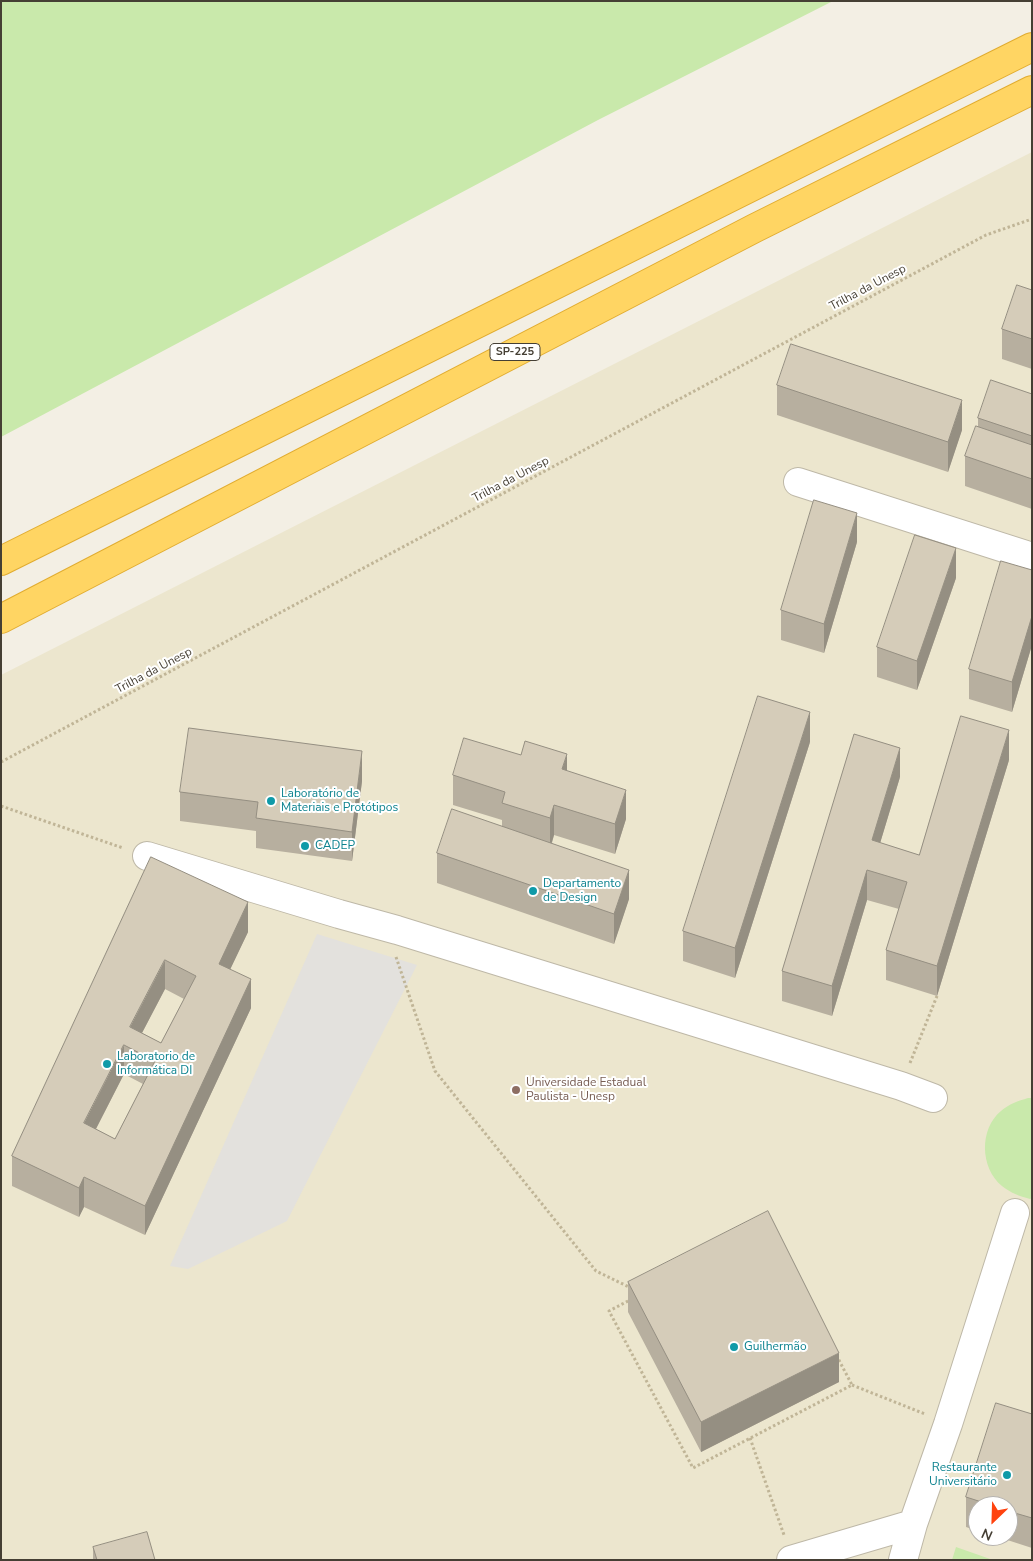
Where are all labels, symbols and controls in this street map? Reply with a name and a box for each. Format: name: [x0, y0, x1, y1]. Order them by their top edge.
street label: Trilha da Unesp: [827, 262, 909, 314]
road number: SP-225: [490, 344, 540, 361]
street label: Trilha da Unesp: [470, 454, 552, 506]
street label: Trilha da Unesp: [113, 645, 195, 697]
place label: Laboratório de Materiais e Protótipos: [281, 787, 398, 815]
marker: Laboratório de Materiais e Protótipos: [265, 795, 277, 807]
place label: CADEP: [315, 839, 355, 853]
marker: CADEP: [299, 840, 311, 852]
place label: Departamento de Design: [543, 877, 621, 905]
marker: Departamento de Design: [527, 885, 539, 897]
place label: Laboratorio de Informática DI: [117, 1050, 195, 1078]
marker: Laboratorio de Informática DI: [101, 1058, 113, 1070]
place label: Universidade Estadual Paulista - Unesp: [526, 1076, 646, 1104]
marker: Universidade Estadual Paulista - Unesp: [510, 1084, 522, 1096]
place label: Guilhermão: [744, 1340, 807, 1354]
marker: Guilhermão: [728, 1341, 740, 1353]
place label: Restaurante Universitário: [929, 1461, 997, 1489]
marker: Restaurante Universitário: [1001, 1469, 1013, 1481]
north arrow: [968, 1496, 1018, 1546]
text: N: [978, 1523, 996, 1545]

